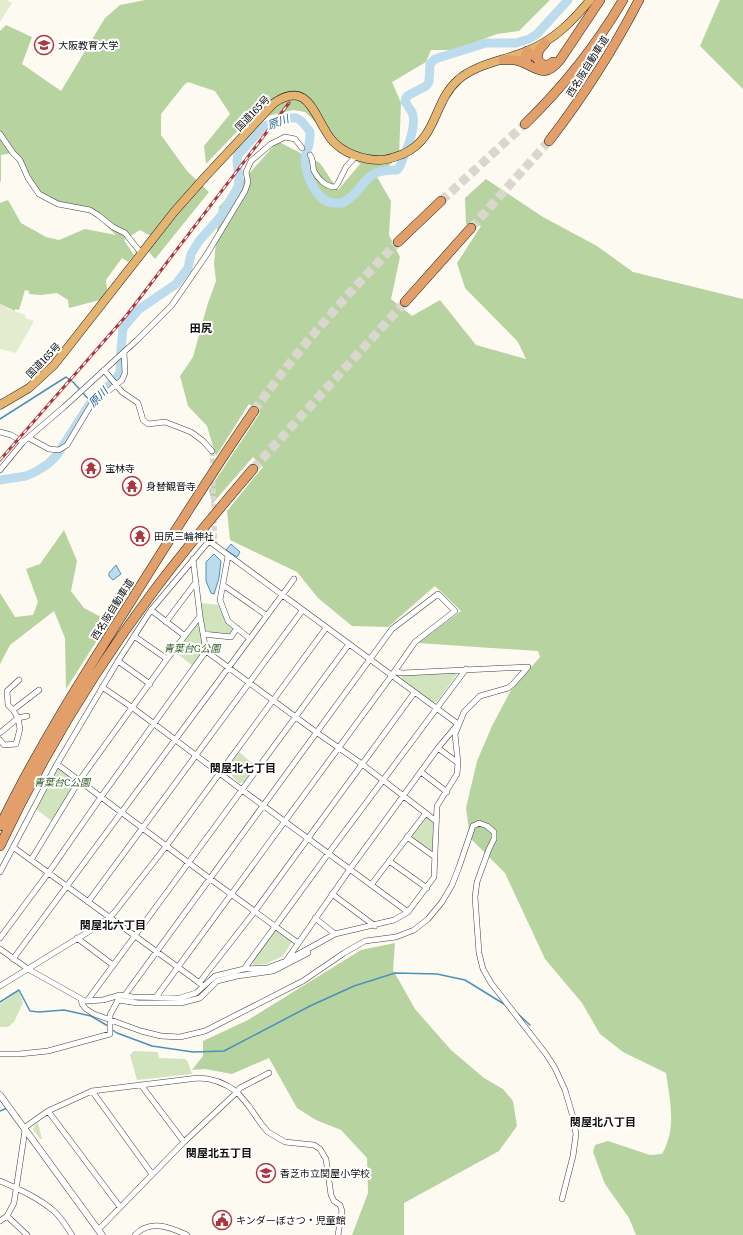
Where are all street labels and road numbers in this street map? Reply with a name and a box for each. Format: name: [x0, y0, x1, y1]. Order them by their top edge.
street label: 西名阪自動車道: [562, 32, 611, 99]
street label: 国道165号: [231, 91, 273, 134]
street label: 国道165号: [22, 338, 64, 381]
street label: 西名阪自動車道: [87, 575, 136, 642]

